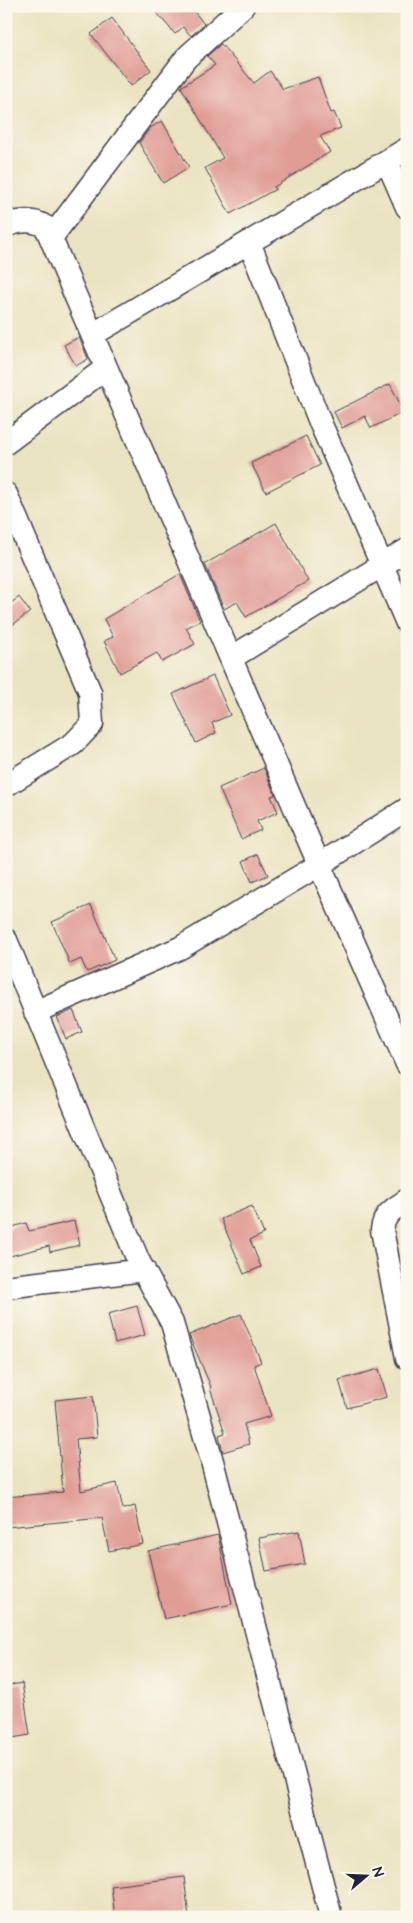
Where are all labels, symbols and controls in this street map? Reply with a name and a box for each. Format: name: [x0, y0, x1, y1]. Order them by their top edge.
north arrow: [340, 1850, 390, 1900]
text: N: [366, 1865, 388, 1880]

